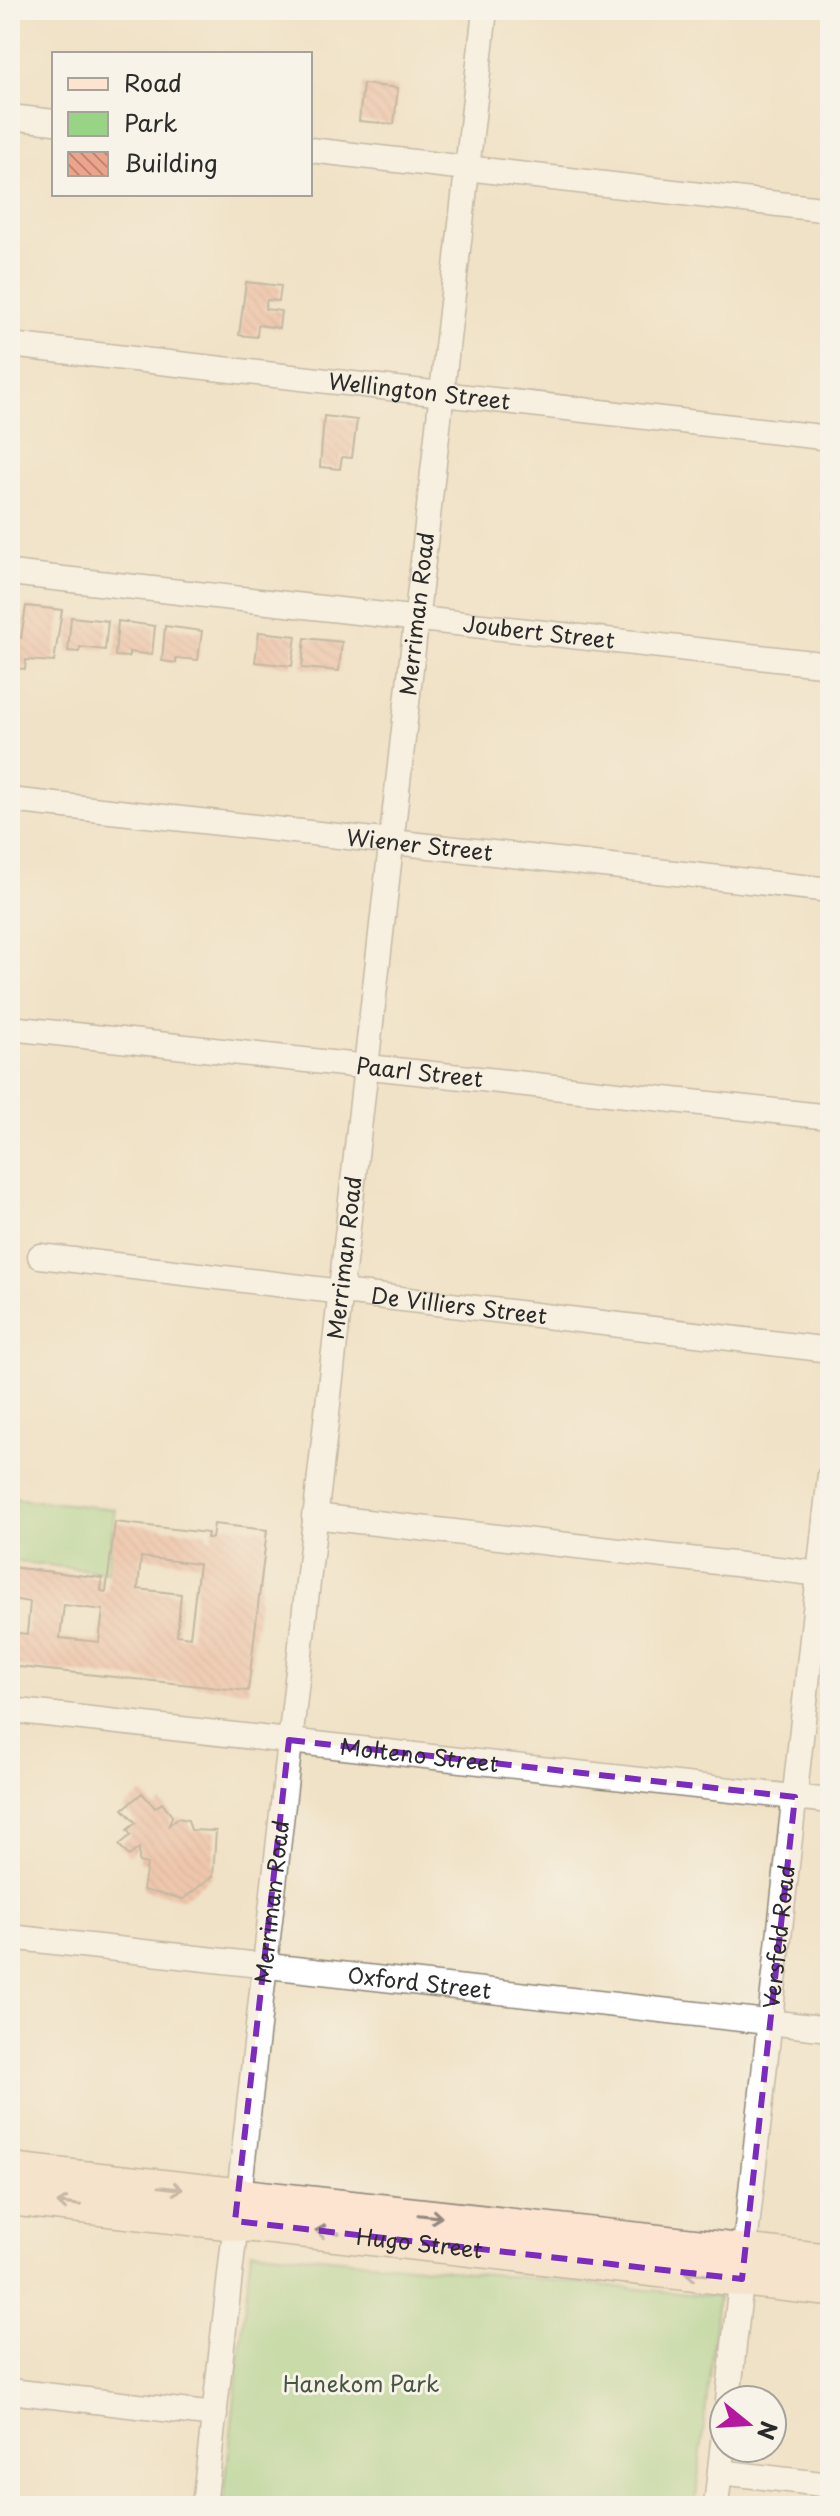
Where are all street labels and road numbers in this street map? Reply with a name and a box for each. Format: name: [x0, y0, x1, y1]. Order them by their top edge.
street label: Wellington Street: [327, 363, 512, 417]
street label: Merriman Road: [390, 530, 441, 697]
street label: Joubert Street: [461, 606, 617, 656]
street label: Wiener Street: [345, 819, 495, 868]
street label: Paarl Street: [355, 1048, 485, 1094]
street label: Merriman Road: [317, 1174, 369, 1341]
street label: De Villiers Street: [369, 1278, 549, 1331]
street label: Molteno Street: [339, 1729, 501, 1779]
street label: Merriman Road: [245, 1818, 296, 1985]
street label: Versfeld Road: [753, 1863, 802, 2010]
street label: Oxford Street: [346, 1957, 493, 2006]
street label: Hugo Street: [355, 2219, 485, 2265]

